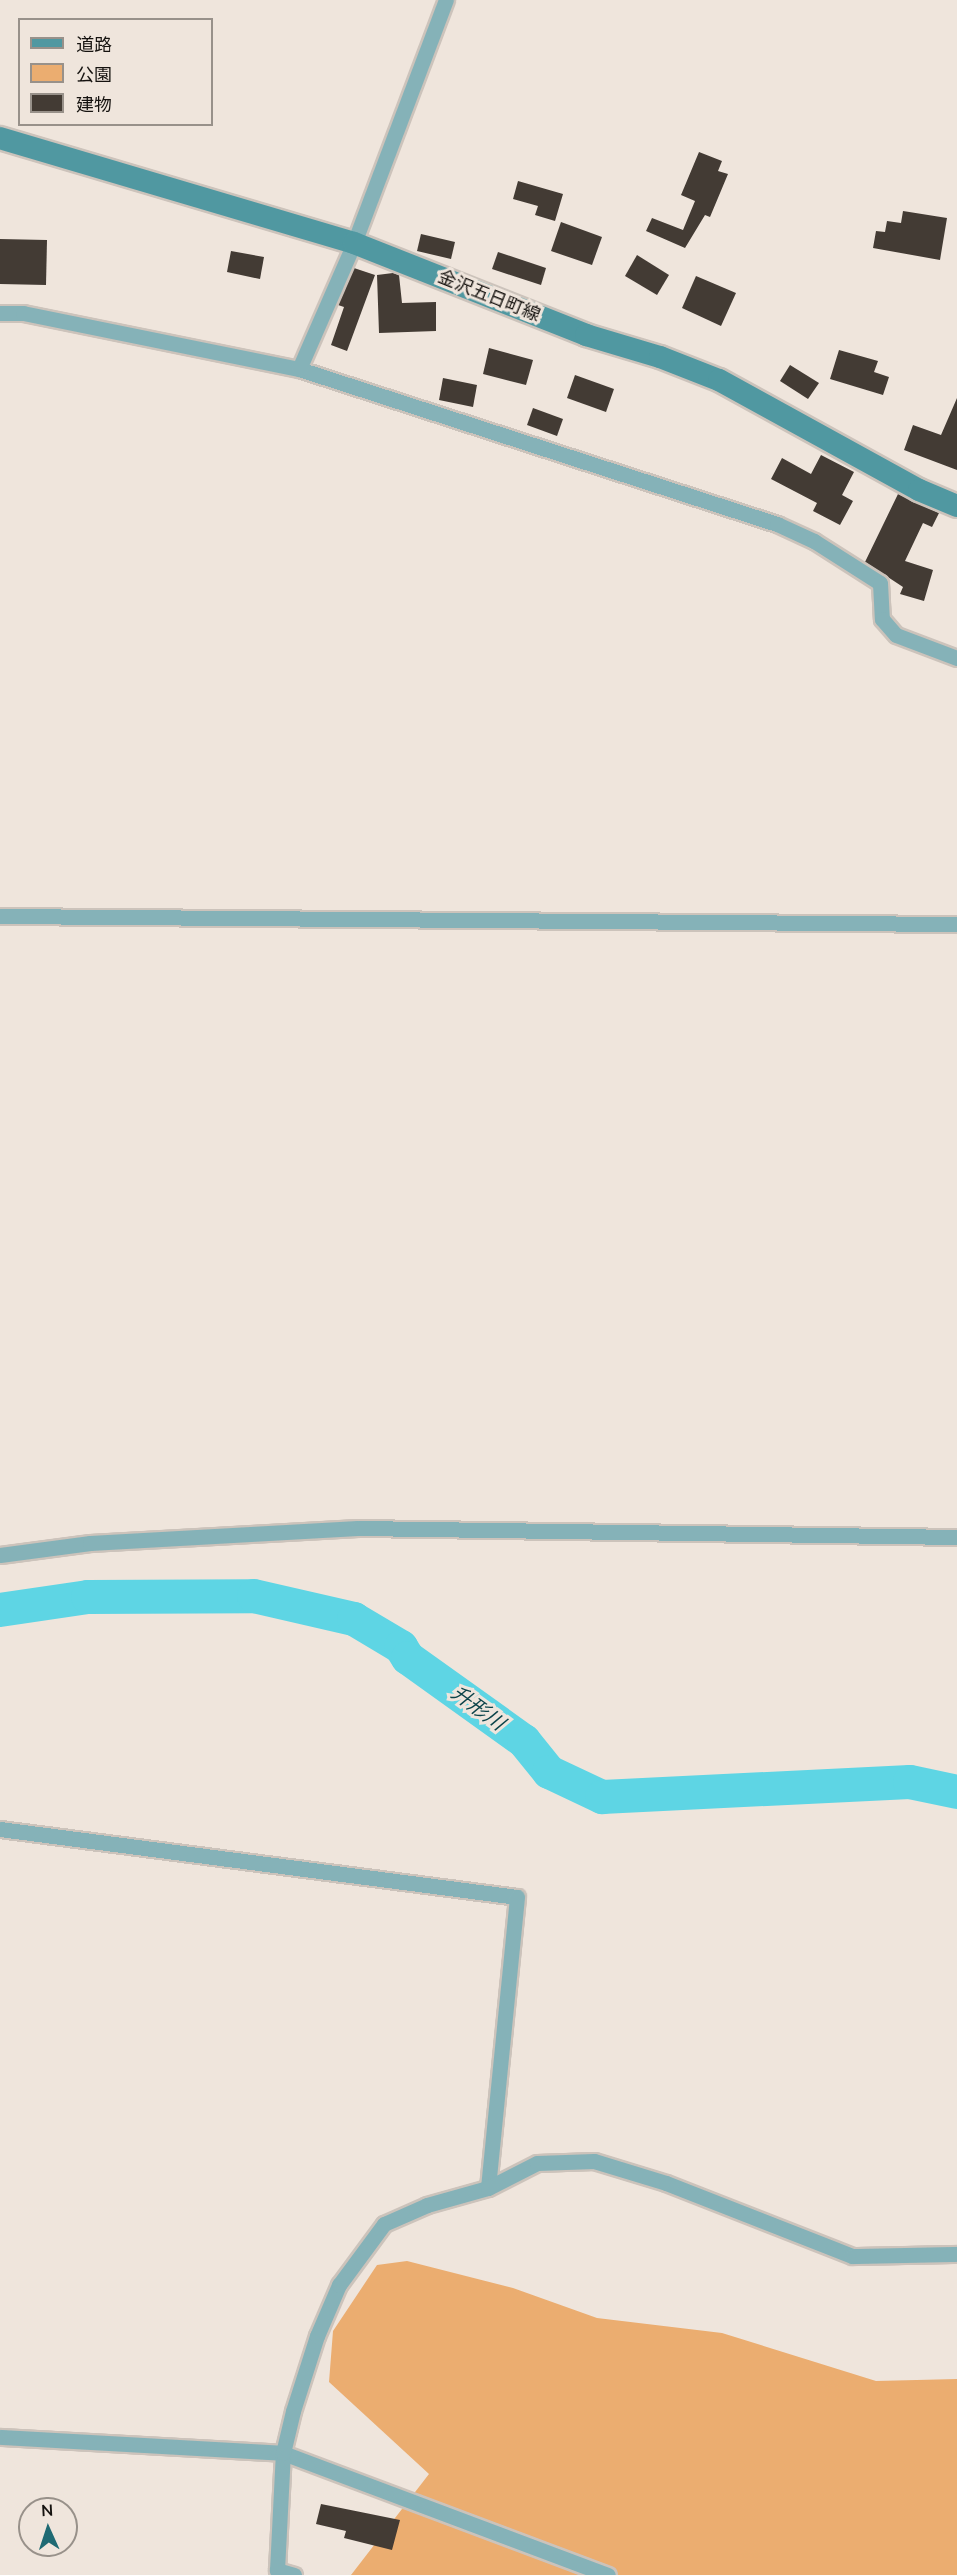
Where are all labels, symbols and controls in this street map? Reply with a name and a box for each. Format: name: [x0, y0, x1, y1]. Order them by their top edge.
legend: [18, 18, 213, 126]
text: 道路: [76, 33, 112, 57]
text: 公園: [76, 63, 112, 87]
text: 建物: [76, 93, 112, 117]
street label: 金沢五日町線: [435, 266, 543, 326]
water label: 升形川: [447, 1681, 509, 1735]
north arrow: [18, 2497, 78, 2557]
text: N: [41, 2500, 54, 2522]

